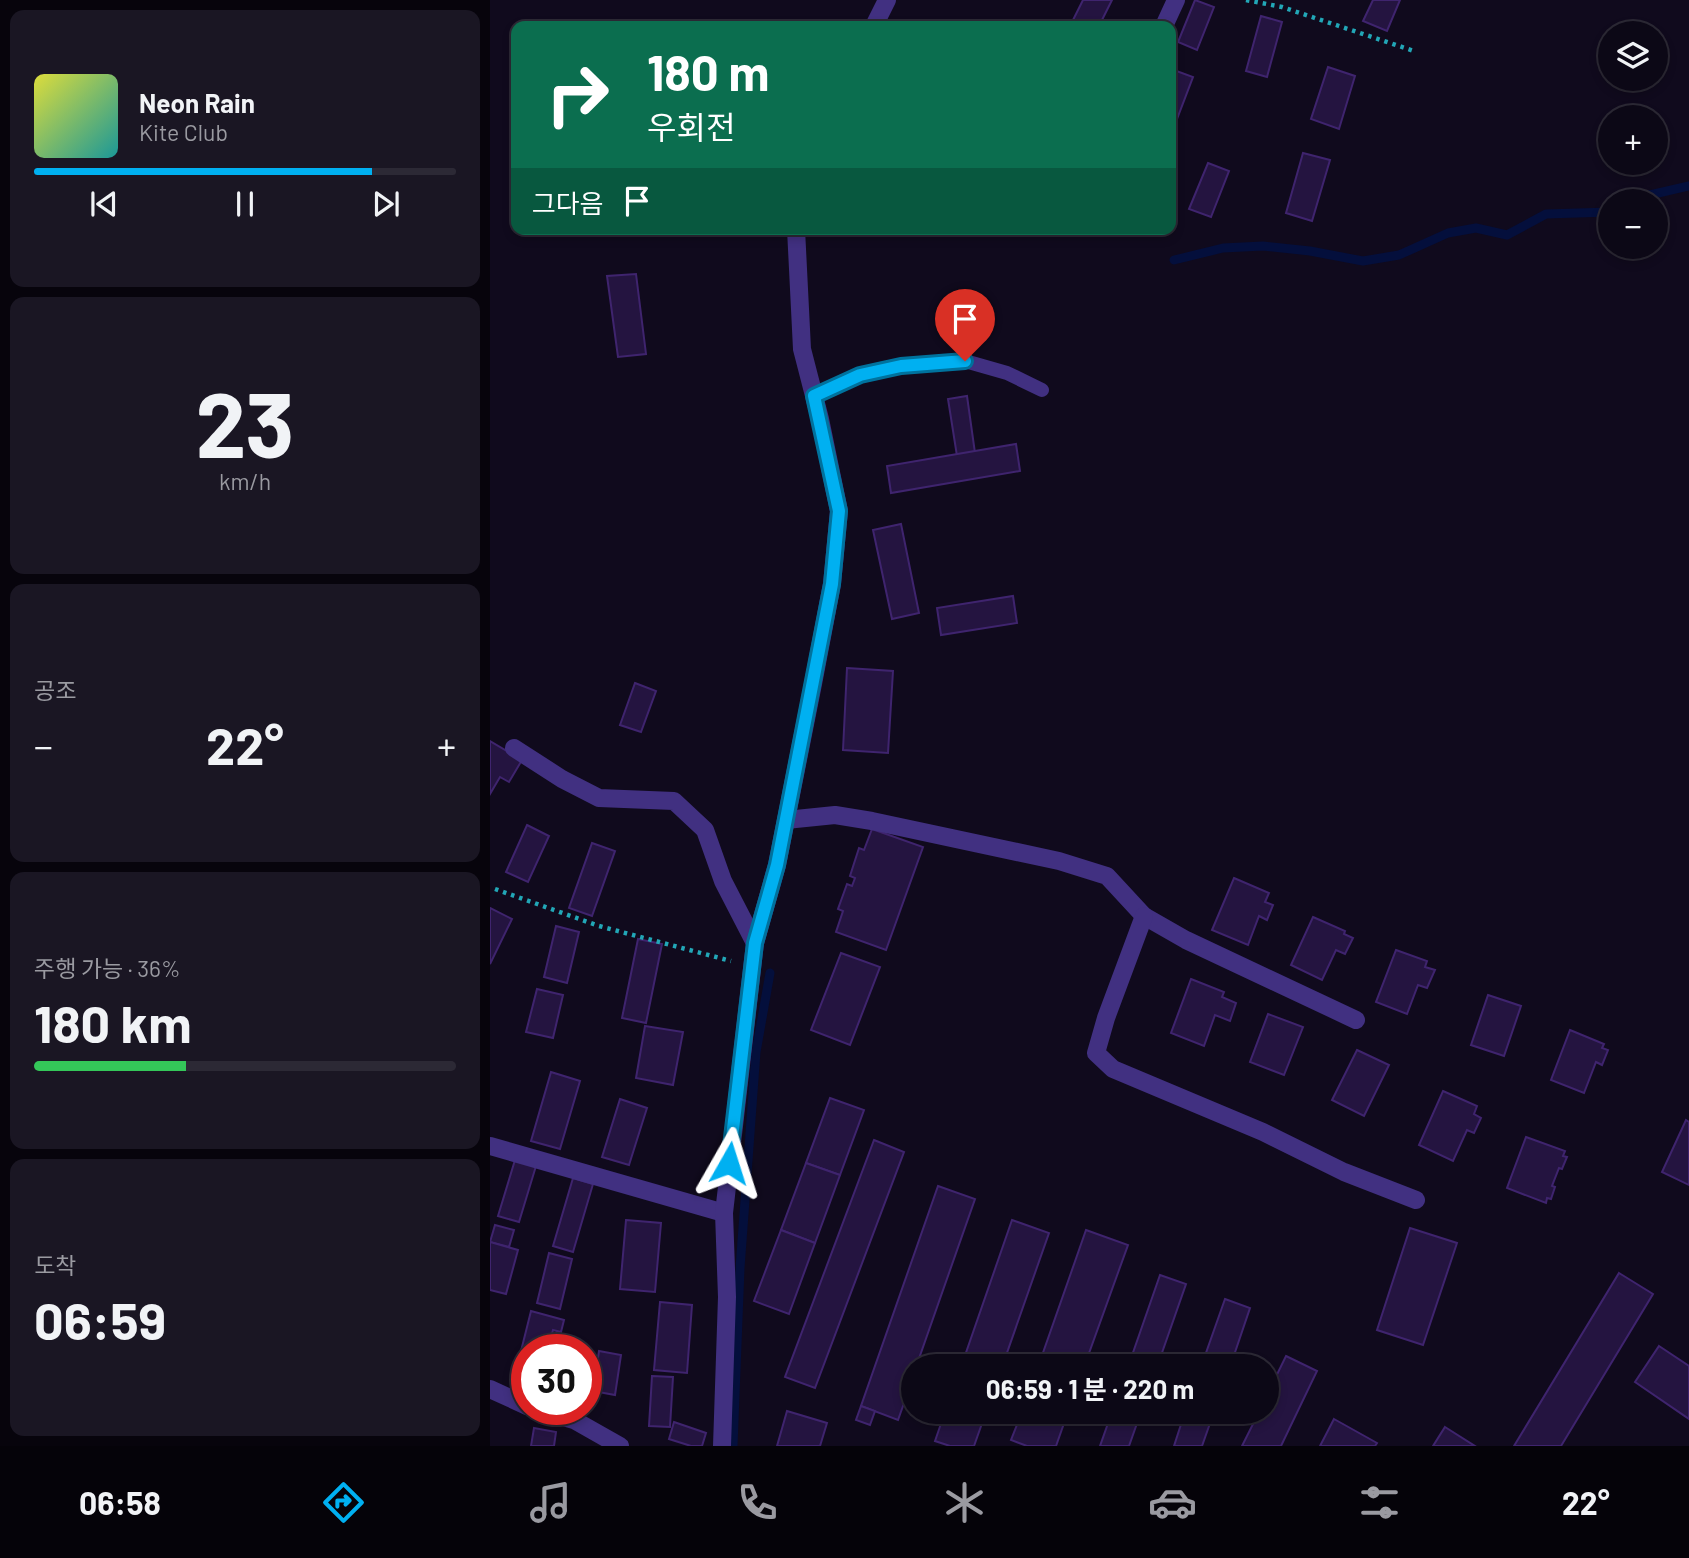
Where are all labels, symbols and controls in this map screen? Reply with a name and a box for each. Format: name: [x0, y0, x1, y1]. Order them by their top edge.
map controls: [1598, 21, 1668, 259]
button: layers: [1598, 21, 1668, 91]
text: 180 m: [647, 42, 770, 101]
icon: right: [532, 49, 623, 140]
text: Neon Rain: [139, 87, 255, 118]
button: +: [1598, 105, 1668, 175]
text: 우회전: [647, 107, 735, 145]
text: Kite Club: [139, 118, 228, 146]
icon: arrive: [618, 182, 656, 220]
icon: previous: [85, 185, 123, 223]
icon: pause: [226, 185, 264, 223]
icon: next: [367, 185, 405, 223]
text: 그다음: [532, 187, 604, 218]
button: −: [1598, 189, 1668, 259]
pin: [935, 289, 995, 361]
icon: arrive: [946, 300, 984, 338]
text: 23: [196, 367, 294, 476]
text: km/h: [219, 467, 271, 495]
text: 공조: [34, 676, 76, 704]
text: 22°: [206, 713, 284, 775]
text: −: [34, 722, 53, 768]
text: +: [437, 722, 456, 768]
text: 주행 가능 · 36%: [34, 954, 180, 982]
text: 180 km: [34, 991, 192, 1053]
position arrow: [692, 1126, 766, 1200]
text: 도착: [34, 1251, 76, 1279]
text: 06:59: [34, 1288, 166, 1350]
speed limit sign: 30: [511, 1334, 602, 1425]
text: 06:59 · 1 분 · 220 m: [986, 1373, 1194, 1404]
icon: directions: [319, 1478, 368, 1527]
icon: music: [526, 1478, 575, 1527]
icon: phone: [733, 1478, 782, 1527]
icon: climate: [940, 1478, 989, 1527]
icon: car: [1148, 1478, 1197, 1527]
icon: filters: [1355, 1478, 1404, 1527]
text: 06:58: [79, 1483, 161, 1521]
text: 22°: [1562, 1483, 1610, 1521]

